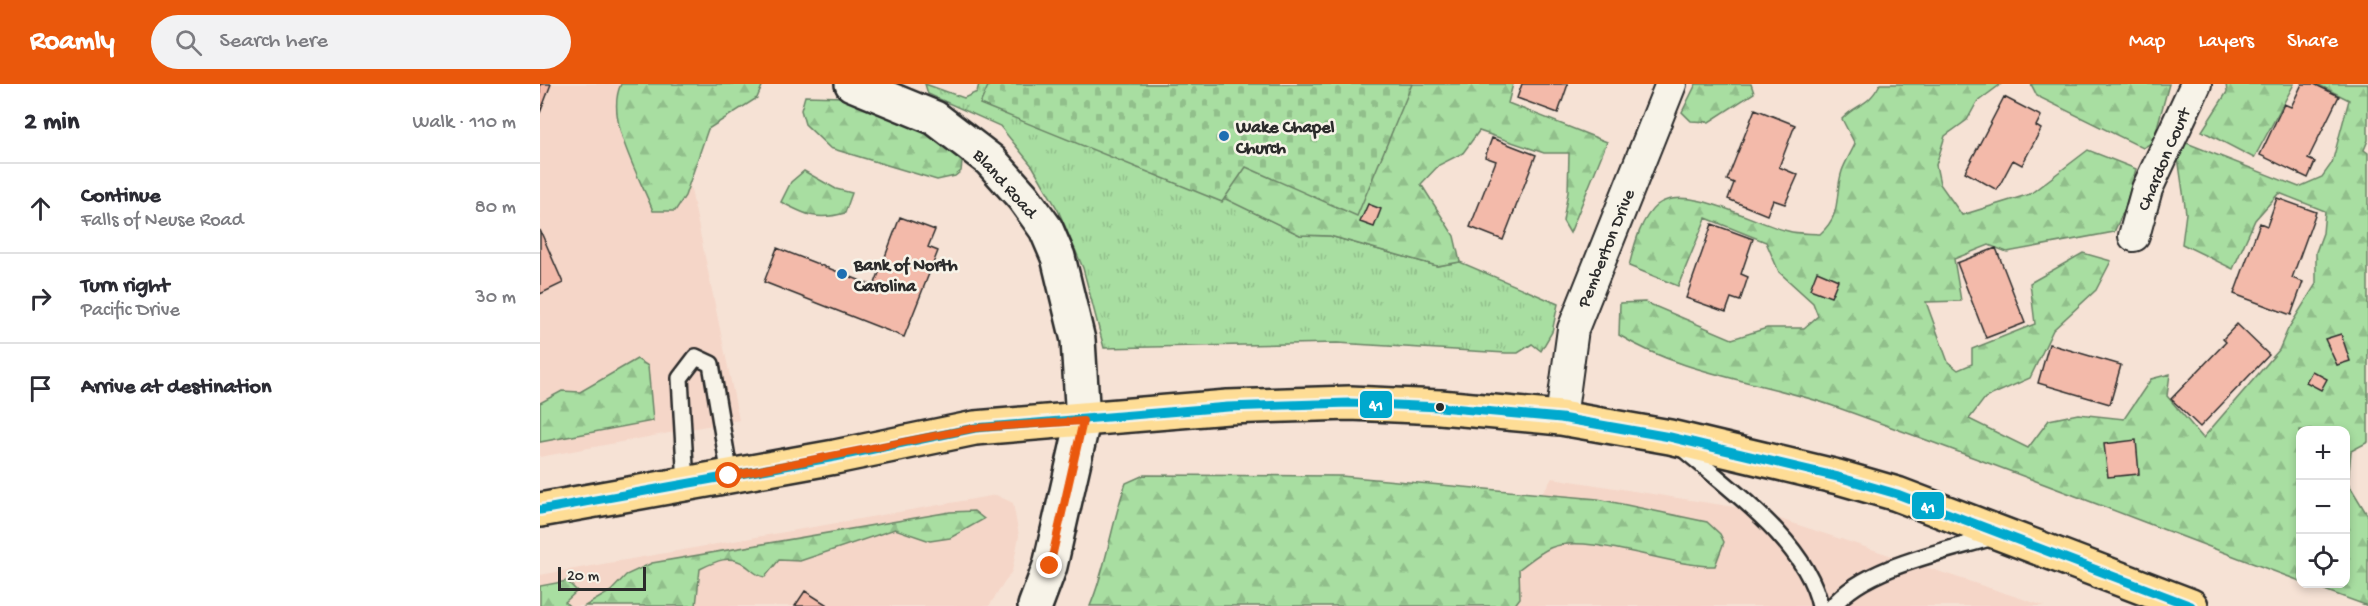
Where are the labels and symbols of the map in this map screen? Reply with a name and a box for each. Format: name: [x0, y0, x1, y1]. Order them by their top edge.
street label: Chardon Court: [2134, 104, 2197, 215]
place label: Wake Chapel Church: [1235, 118, 1334, 160]
marker: Wake Chapel Church: [1217, 129, 1231, 143]
street label: Bland Road: [967, 145, 1042, 225]
street label: Pemberton Drive: [1574, 186, 1641, 312]
place label: Bank of North Carolina: [853, 256, 958, 298]
marker: Bank of North Carolina: [835, 267, 849, 281]
line badge: 41: [1359, 390, 1393, 419]
text: 41: [1368, 398, 1383, 417]
unlabelled marker: [1434, 401, 1446, 413]
route start: [715, 462, 741, 488]
line badge: 41: [1911, 491, 1945, 520]
text: 41: [1920, 500, 1935, 519]
route end: [1036, 552, 1062, 578]
scale bar: [558, 564, 646, 592]

